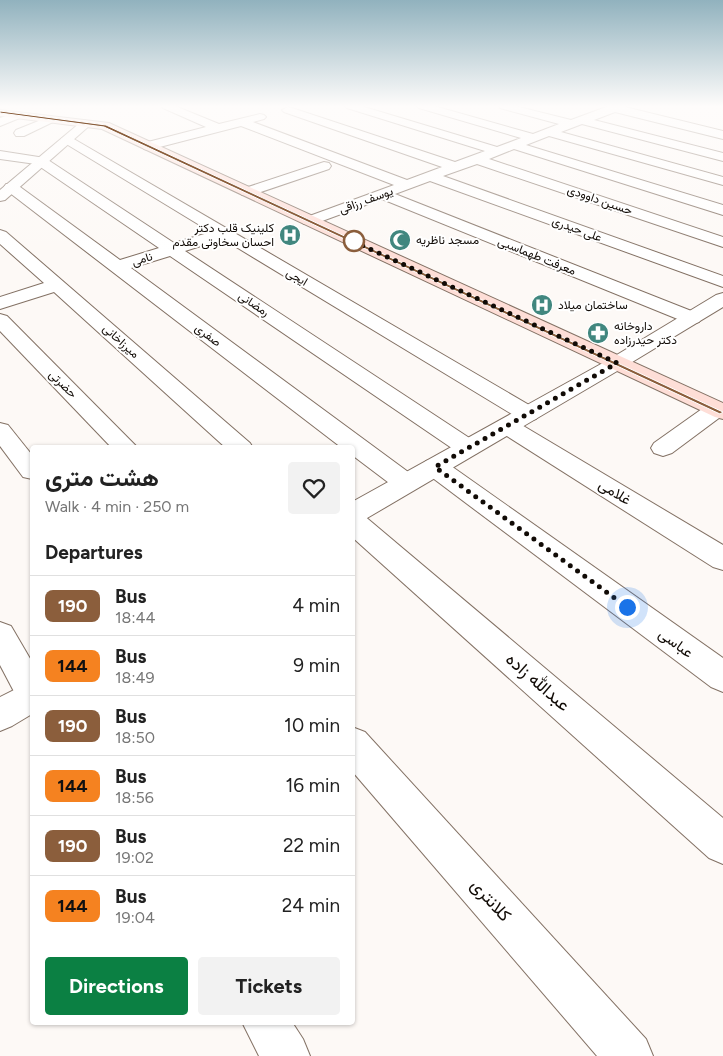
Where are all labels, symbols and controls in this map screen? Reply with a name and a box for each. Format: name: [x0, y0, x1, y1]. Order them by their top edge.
street label: حسین داوودی: [565, 182, 634, 219]
street label: یوسف رزاقی: [337, 184, 395, 217]
street label: علی حیدری: [550, 214, 604, 245]
place label: کلینیک قلب دکتر احسان سخاوتی مقدم: [172, 221, 274, 250]
hospital icon: کلینیک قلب دکتر احسان سخاوتی مقدم: [278, 223, 302, 247]
mosque icon: مسجد ناظریه: [388, 228, 412, 252]
unlabelled marker: [343, 230, 365, 252]
place label: مسجد ناظریه: [416, 233, 479, 248]
street label: معرفت طهماسبی: [496, 234, 578, 279]
street label: نامی: [130, 249, 154, 270]
street label: ایجی: [283, 265, 310, 290]
street label: رمضانی: [235, 289, 272, 320]
hospital icon: ساختمان میلاد: [530, 293, 554, 317]
place label: ساختمان میلاد: [558, 298, 628, 312]
place label: داروخانه دکتر حیدرزاده: [614, 319, 677, 348]
street label: میرزاخانی: [99, 321, 142, 362]
street label: صفری: [192, 321, 224, 350]
pharmacy icon: داروخانه دکتر حیدرزاده: [586, 321, 610, 345]
street label: حضرتی: [45, 367, 80, 402]
button: heart: [288, 462, 340, 514]
text: هشت متری: [45, 463, 159, 492]
street label: غلامی: [595, 475, 635, 510]
text: Walk · 4 min · 250 m: [45, 497, 189, 516]
text: Departures: [45, 541, 143, 564]
text: Bus: [115, 585, 146, 608]
text: 4 min: [292, 594, 340, 617]
text: 190: [58, 595, 87, 617]
your location: [615, 595, 640, 620]
text: 18:44: [115, 608, 155, 627]
street label: عباسی: [655, 624, 697, 663]
text: Bus: [115, 645, 146, 668]
street label: عبدالله زاده: [501, 648, 575, 716]
text: 9 min: [293, 654, 340, 677]
text: 144: [57, 655, 88, 677]
text: 18:49: [115, 668, 154, 687]
text: Bus: [115, 705, 146, 728]
text: 10 min: [284, 714, 340, 737]
text: 190: [58, 715, 87, 737]
text: 18:50: [115, 728, 155, 747]
text: Bus: [115, 765, 146, 788]
text: 16 min: [286, 774, 340, 797]
text: 144: [57, 775, 88, 797]
text: 18:56: [115, 788, 154, 807]
text: Bus: [115, 825, 146, 848]
text: 22 min: [283, 834, 340, 857]
text: 190: [58, 835, 87, 857]
text: 19:02: [115, 848, 154, 867]
street label: کلانتری: [466, 874, 516, 926]
text: Bus: [115, 885, 146, 908]
text: 24 min: [282, 894, 340, 917]
text: 144: [57, 895, 88, 917]
text: 19:04: [115, 908, 155, 927]
button: Directions: [45, 957, 188, 1015]
button: Tickets: [198, 957, 340, 1015]

